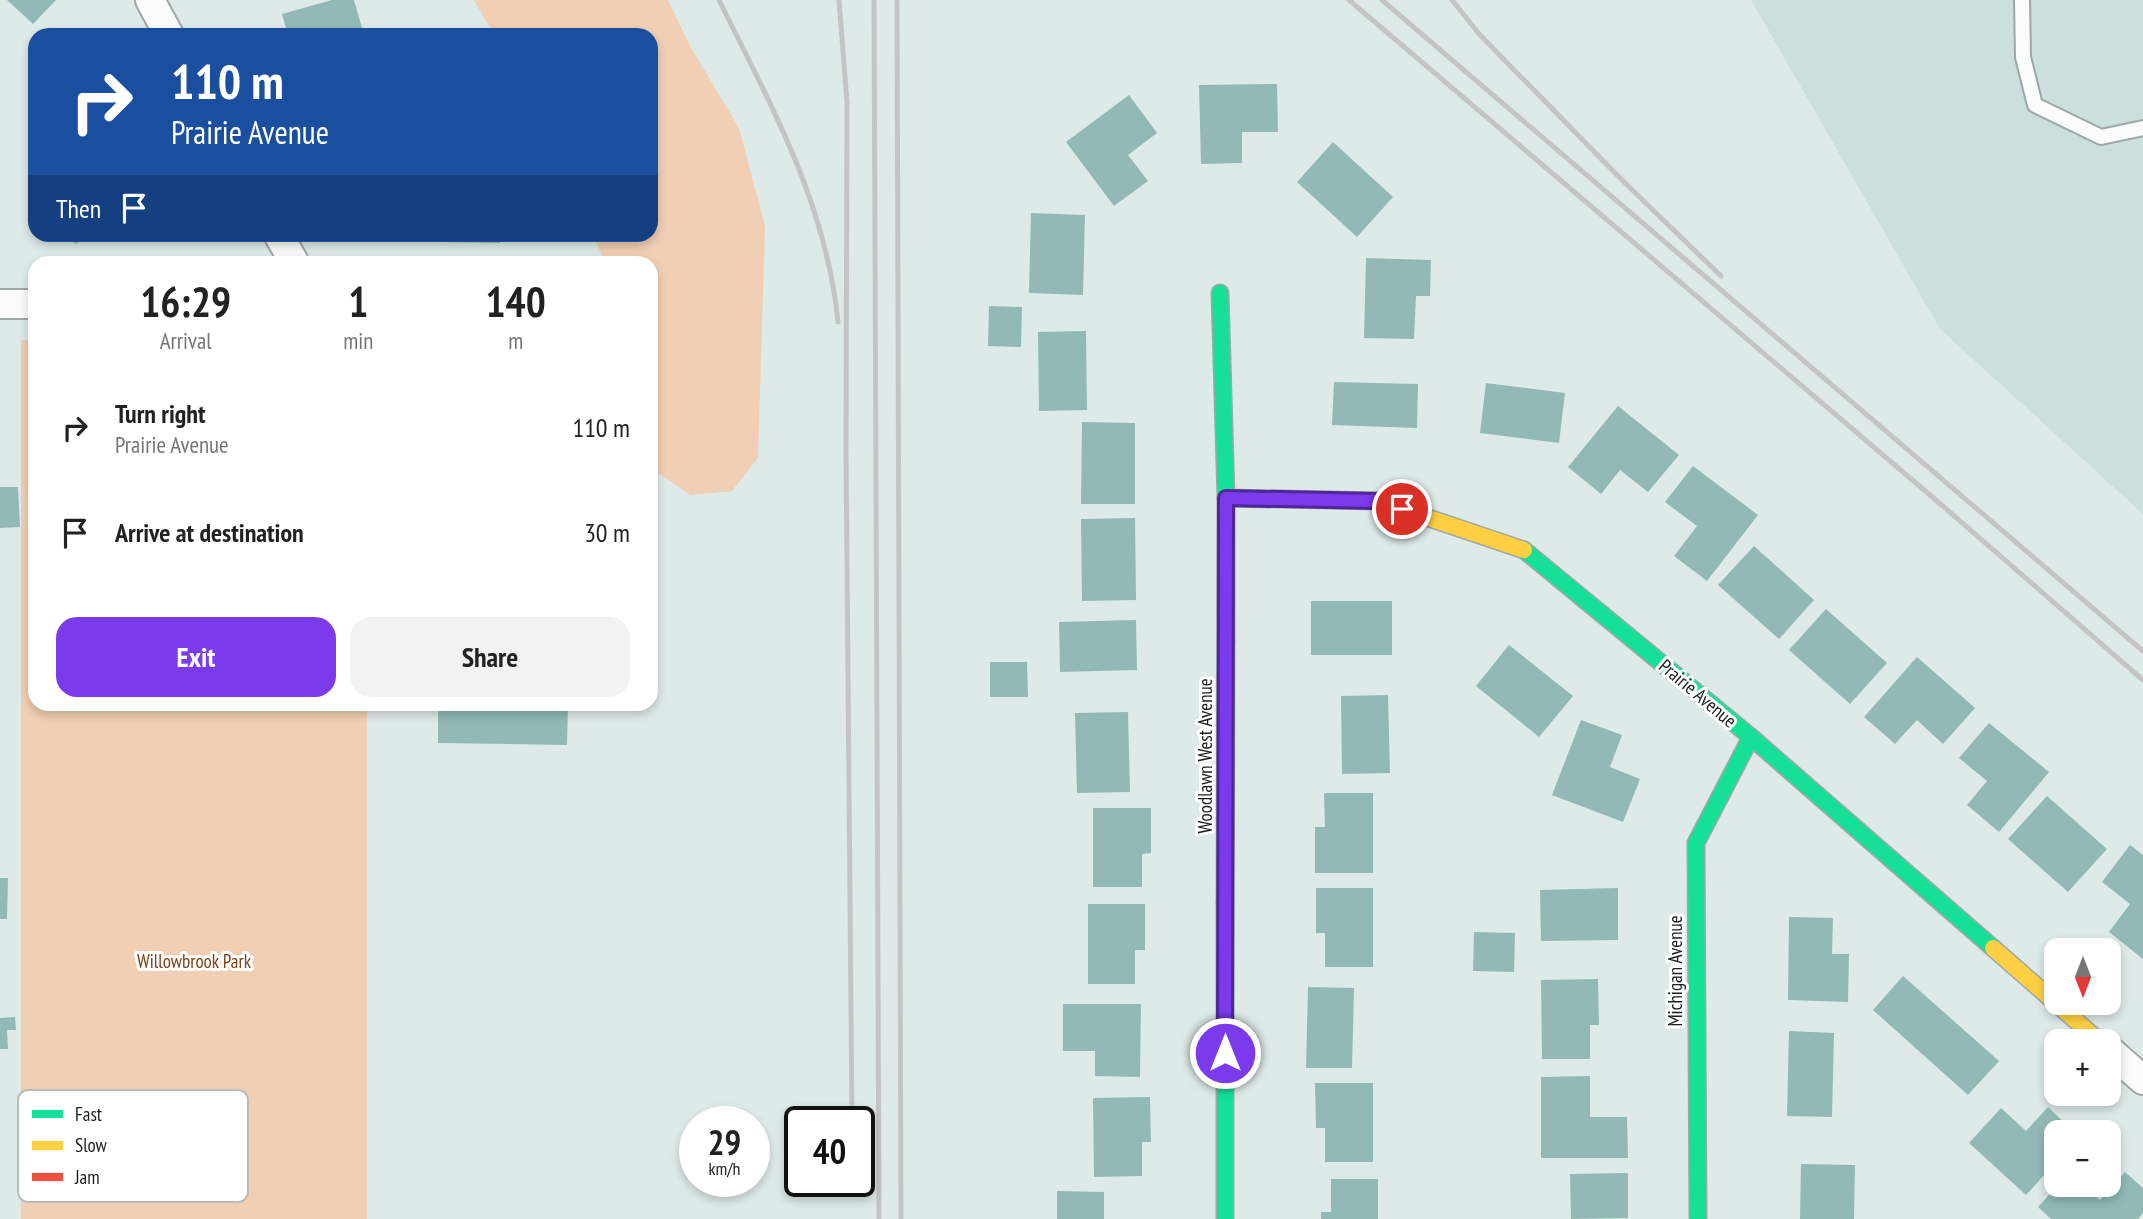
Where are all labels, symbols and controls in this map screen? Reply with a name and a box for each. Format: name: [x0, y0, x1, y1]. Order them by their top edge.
text: 110 m: [171, 49, 284, 113]
icon: right: [56, 56, 147, 147]
text: Prairie Avenue: [171, 111, 329, 153]
icon: arrive: [115, 189, 153, 227]
text: Then: [56, 192, 101, 225]
text: 16:29: [140, 274, 231, 329]
text: 1: [348, 274, 368, 329]
text: 140: [486, 274, 546, 329]
text: Arrival: [160, 326, 212, 355]
text: min: [343, 326, 373, 355]
text: m: [508, 326, 523, 355]
text: Turn right: [115, 397, 206, 430]
icon: right: [56, 409, 94, 447]
text: 110 m: [572, 411, 630, 444]
text: Prairie Avenue: [115, 430, 228, 459]
pin: [1372, 479, 1432, 539]
icon: arrive: [1383, 490, 1421, 528]
icon: arrive: [56, 514, 94, 552]
text: Arrive at destination: [115, 516, 304, 549]
text: 30 m: [584, 516, 630, 549]
button: Exit: [56, 617, 336, 697]
button: Share: [350, 617, 630, 697]
street label: Prairie Avenue: [1654, 654, 1742, 732]
street label: Woodlawn West Avenue: [1193, 678, 1217, 834]
street label: Michigan Avenue: [1663, 915, 1687, 1027]
north arrow: [2044, 938, 2121, 1015]
map controls: [2044, 938, 2121, 1197]
park label: Willowbrook Park: [137, 949, 252, 973]
position arrow: [1188, 1016, 1262, 1090]
button: +: [2044, 1029, 2121, 1106]
legend: [18, 1090, 248, 1202]
text: Fast: [75, 1102, 103, 1126]
speed limit sign: 40: [784, 1106, 875, 1197]
text: 29: [708, 1119, 741, 1165]
button: −: [2044, 1120, 2121, 1197]
text: Slow: [75, 1133, 108, 1157]
text: km/h: [709, 1157, 740, 1180]
text: Jam: [74, 1165, 100, 1189]

